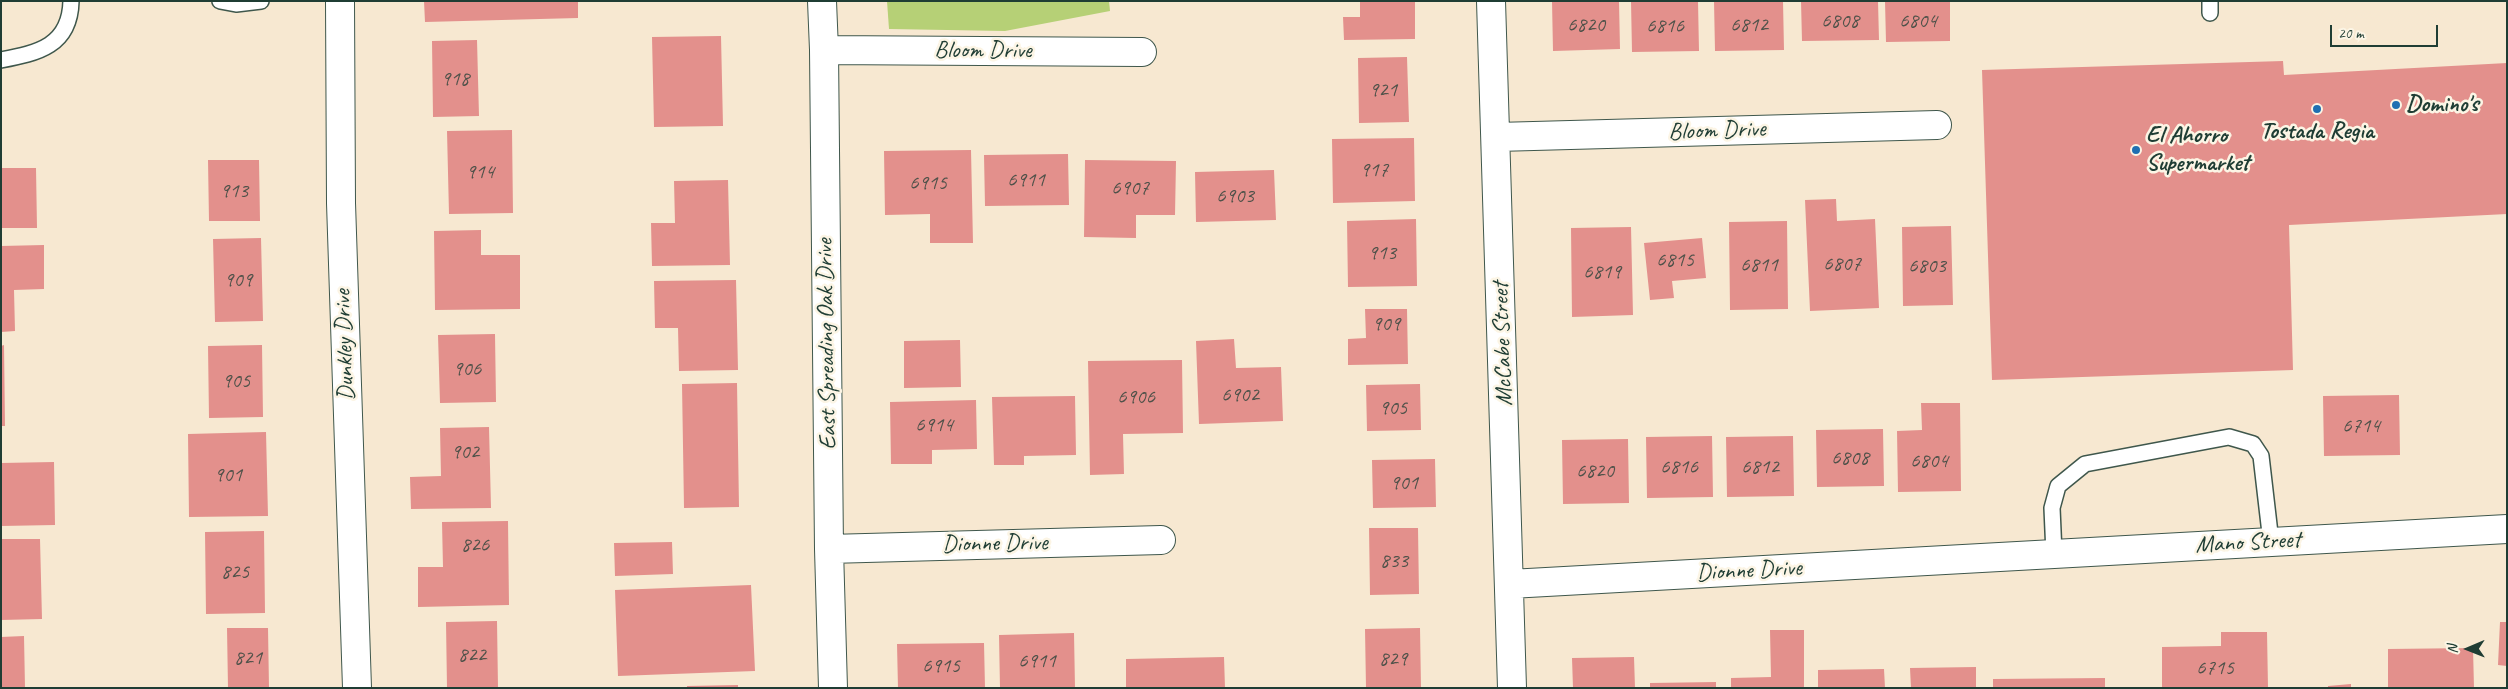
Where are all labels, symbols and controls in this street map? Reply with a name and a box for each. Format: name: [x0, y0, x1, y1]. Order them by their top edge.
house number: 6808: [1821, 8, 1859, 34]
house number: 6804: [1899, 8, 1937, 34]
house number: 6820: [1567, 12, 1605, 38]
house number: 6812: [1730, 12, 1768, 38]
house number: 6816: [1646, 13, 1684, 39]
scale bar: [2333, 15, 2440, 47]
text: 20 m: [2338, 24, 2364, 43]
street label: Bloom Drive: [934, 37, 1032, 65]
house number: 918: [441, 66, 469, 92]
house number: 921: [1369, 77, 1397, 103]
place label: Domino's: [2406, 91, 2478, 119]
marker: Domino's: [2390, 99, 2402, 111]
marker: Tostada Regia: [2311, 103, 2323, 115]
street label: Bloom Drive: [1668, 115, 1766, 147]
place label: Tostada Regia: [2260, 118, 2374, 146]
place label: El Ahorro Supermarket: [2146, 122, 2249, 178]
marker: El Ahorro Supermarket: [2130, 144, 2142, 156]
house number: 917: [1360, 157, 1388, 183]
house number: 914: [466, 159, 494, 185]
house number: 6911: [1007, 167, 1045, 193]
house number: 6915: [909, 170, 947, 196]
house number: 6907: [1111, 175, 1149, 201]
house number: 913: [220, 178, 248, 204]
house number: 6903: [1216, 183, 1254, 209]
street label: East Spreading Oak Drive: [811, 238, 843, 450]
house number: 913: [1368, 240, 1396, 266]
house number: 6815: [1656, 247, 1694, 273]
house number: 6807: [1823, 251, 1861, 277]
house number: 6811: [1740, 252, 1778, 278]
house number: 6803: [1908, 253, 1946, 279]
house number: 6819: [1583, 259, 1621, 285]
house number: 909: [224, 267, 252, 293]
street label: McCabe Street: [1486, 281, 1520, 407]
street label: Dunkley Drive: [329, 289, 361, 401]
house number: 909: [1372, 311, 1400, 337]
house number: 906: [453, 356, 481, 382]
house number: 905: [222, 368, 250, 394]
house number: 6902: [1221, 382, 1259, 408]
house number: 6906: [1117, 384, 1155, 410]
house number: 905: [1379, 395, 1407, 421]
house number: 6914: [915, 412, 953, 438]
house number: 6714: [2342, 413, 2380, 439]
house number: 902: [451, 439, 479, 465]
house number: 6808: [1831, 445, 1869, 471]
house number: 6804: [1910, 448, 1948, 474]
house number: 6816: [1660, 454, 1698, 480]
house number: 6812: [1741, 454, 1779, 480]
house number: 6820: [1576, 458, 1614, 484]
house number: 901: [214, 462, 242, 488]
house number: 901: [1390, 470, 1418, 496]
street label: Mano Street: [2195, 526, 2301, 560]
street label: Dionne Drive: [942, 529, 1048, 559]
house number: 826: [461, 532, 489, 558]
house number: 833: [1380, 548, 1408, 574]
street label: Dionne Drive: [1696, 554, 1802, 588]
house number: 825: [221, 559, 249, 585]
north arrow: [2443, 624, 2493, 674]
house number: 822: [458, 642, 486, 668]
house number: 821: [234, 645, 262, 671]
text: N: [2444, 645, 2461, 654]
house number: 829: [1379, 646, 1407, 672]
house number: 6911: [1018, 648, 1056, 674]
house number: 6915: [922, 653, 960, 679]
house number: 6715: [2196, 655, 2234, 681]

